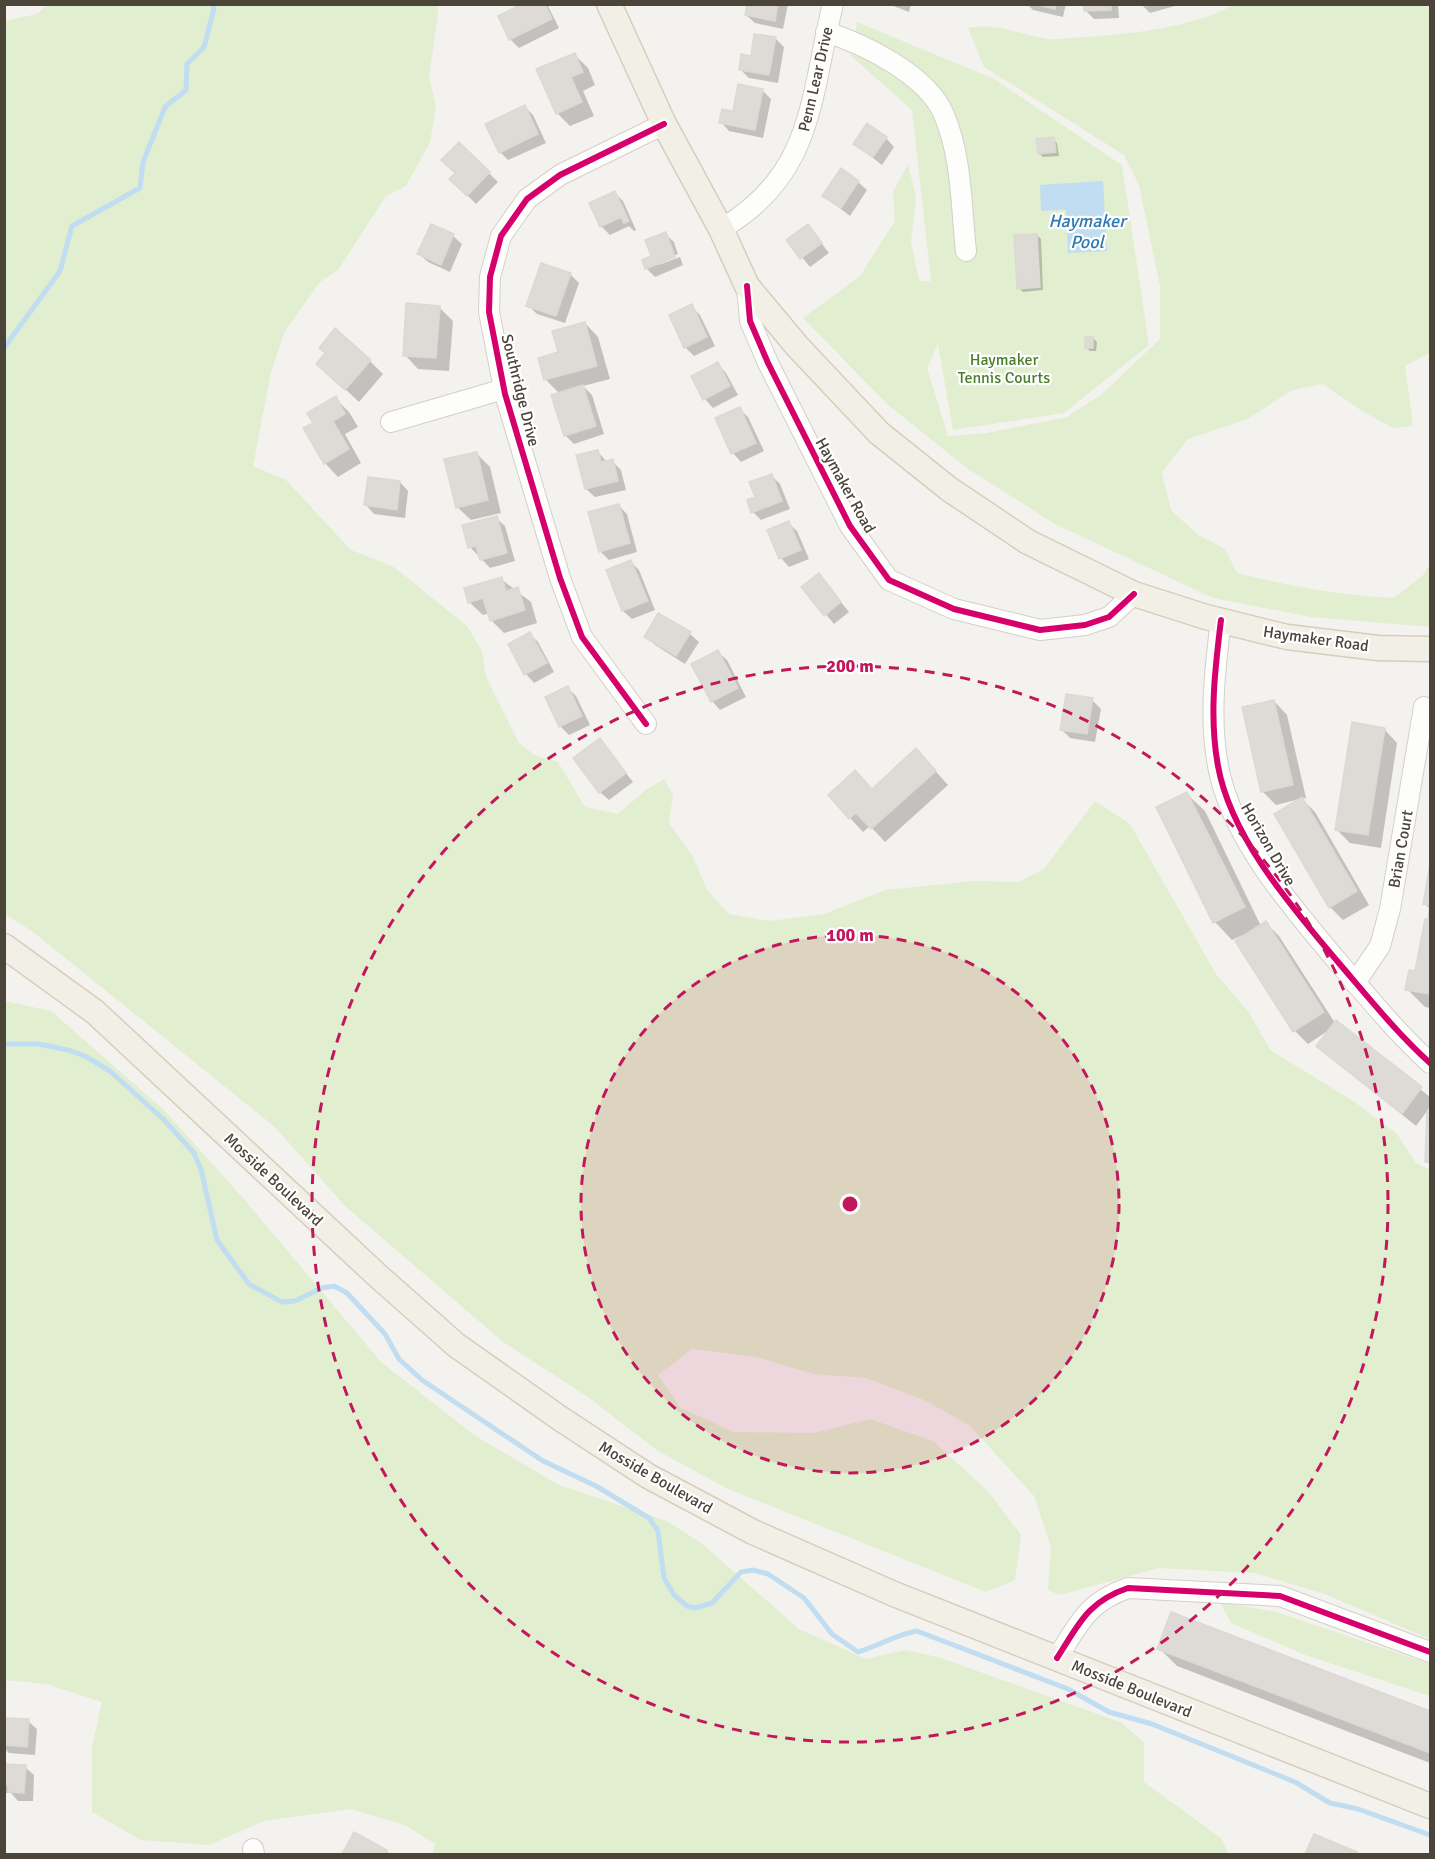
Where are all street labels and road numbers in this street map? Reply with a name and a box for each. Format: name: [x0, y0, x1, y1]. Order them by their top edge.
street label: Penn Lear Drive: [794, 25, 838, 134]
street label: Southridge Drive: [496, 332, 544, 448]
street label: Haymaker Road: [811, 434, 880, 537]
street label: Haymaker Road: [1262, 622, 1370, 656]
street label: Horizon Drive: [1236, 799, 1300, 890]
street label: Brian Court: [1384, 808, 1418, 890]
street label: Mosside Boulevard: [220, 1129, 327, 1231]
street label: Mosside Boulevard: [595, 1437, 716, 1519]
street label: Mosside Boulevard: [1068, 1656, 1195, 1722]

